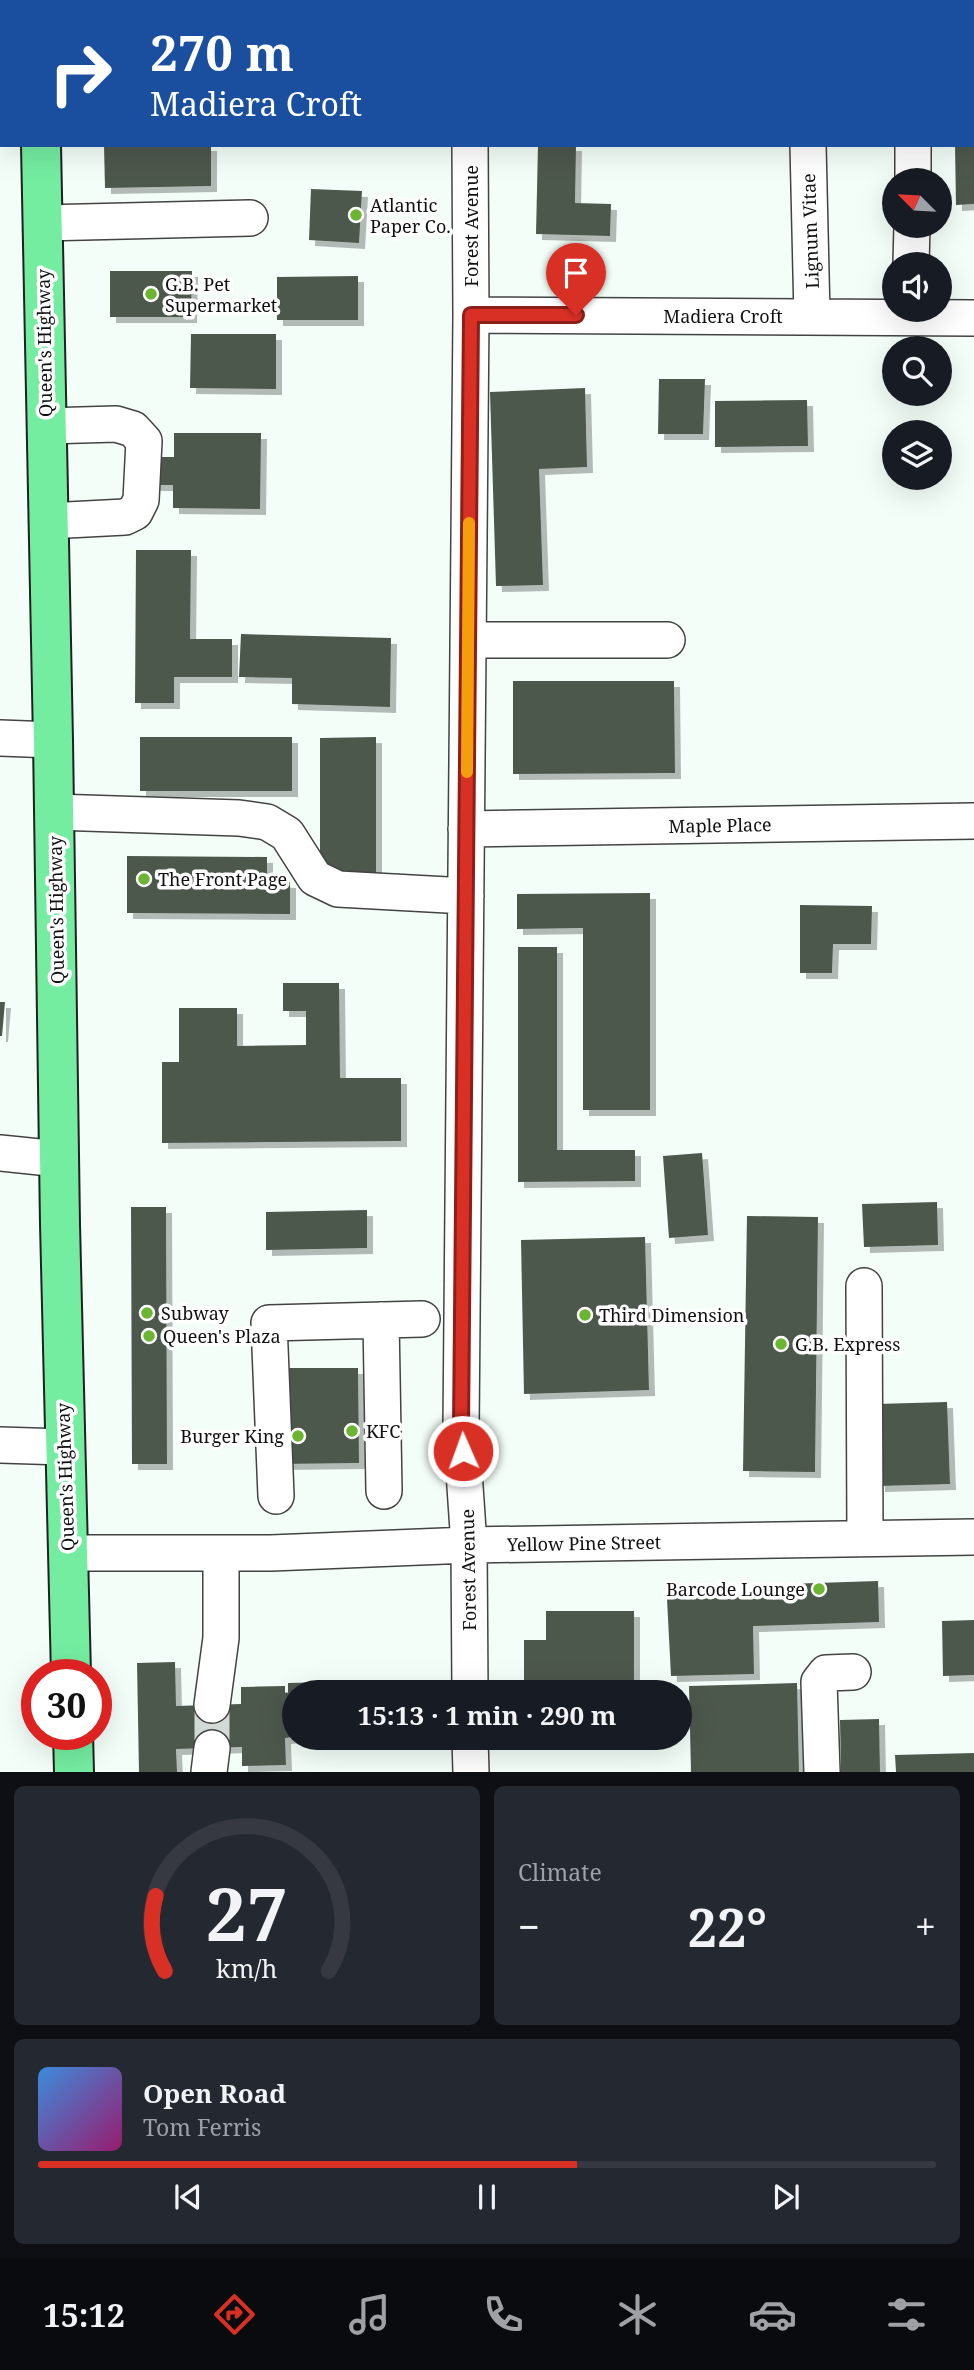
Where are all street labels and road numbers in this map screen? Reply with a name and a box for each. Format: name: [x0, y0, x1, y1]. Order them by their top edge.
street label: Forest Avenue: [459, 165, 483, 287]
street label: Lignum Vitae: [796, 173, 824, 289]
street label: Queen's Highway: [31, 268, 57, 417]
street label: Madiera Croft: [663, 304, 783, 328]
street label: Maple Place: [668, 812, 772, 838]
street label: Queen's Highway: [43, 835, 69, 984]
street label: Queen's Highway: [50, 1402, 80, 1552]
street label: Forest Avenue: [455, 1509, 481, 1631]
street label: Yellow Pine Street: [506, 1530, 661, 1556]

